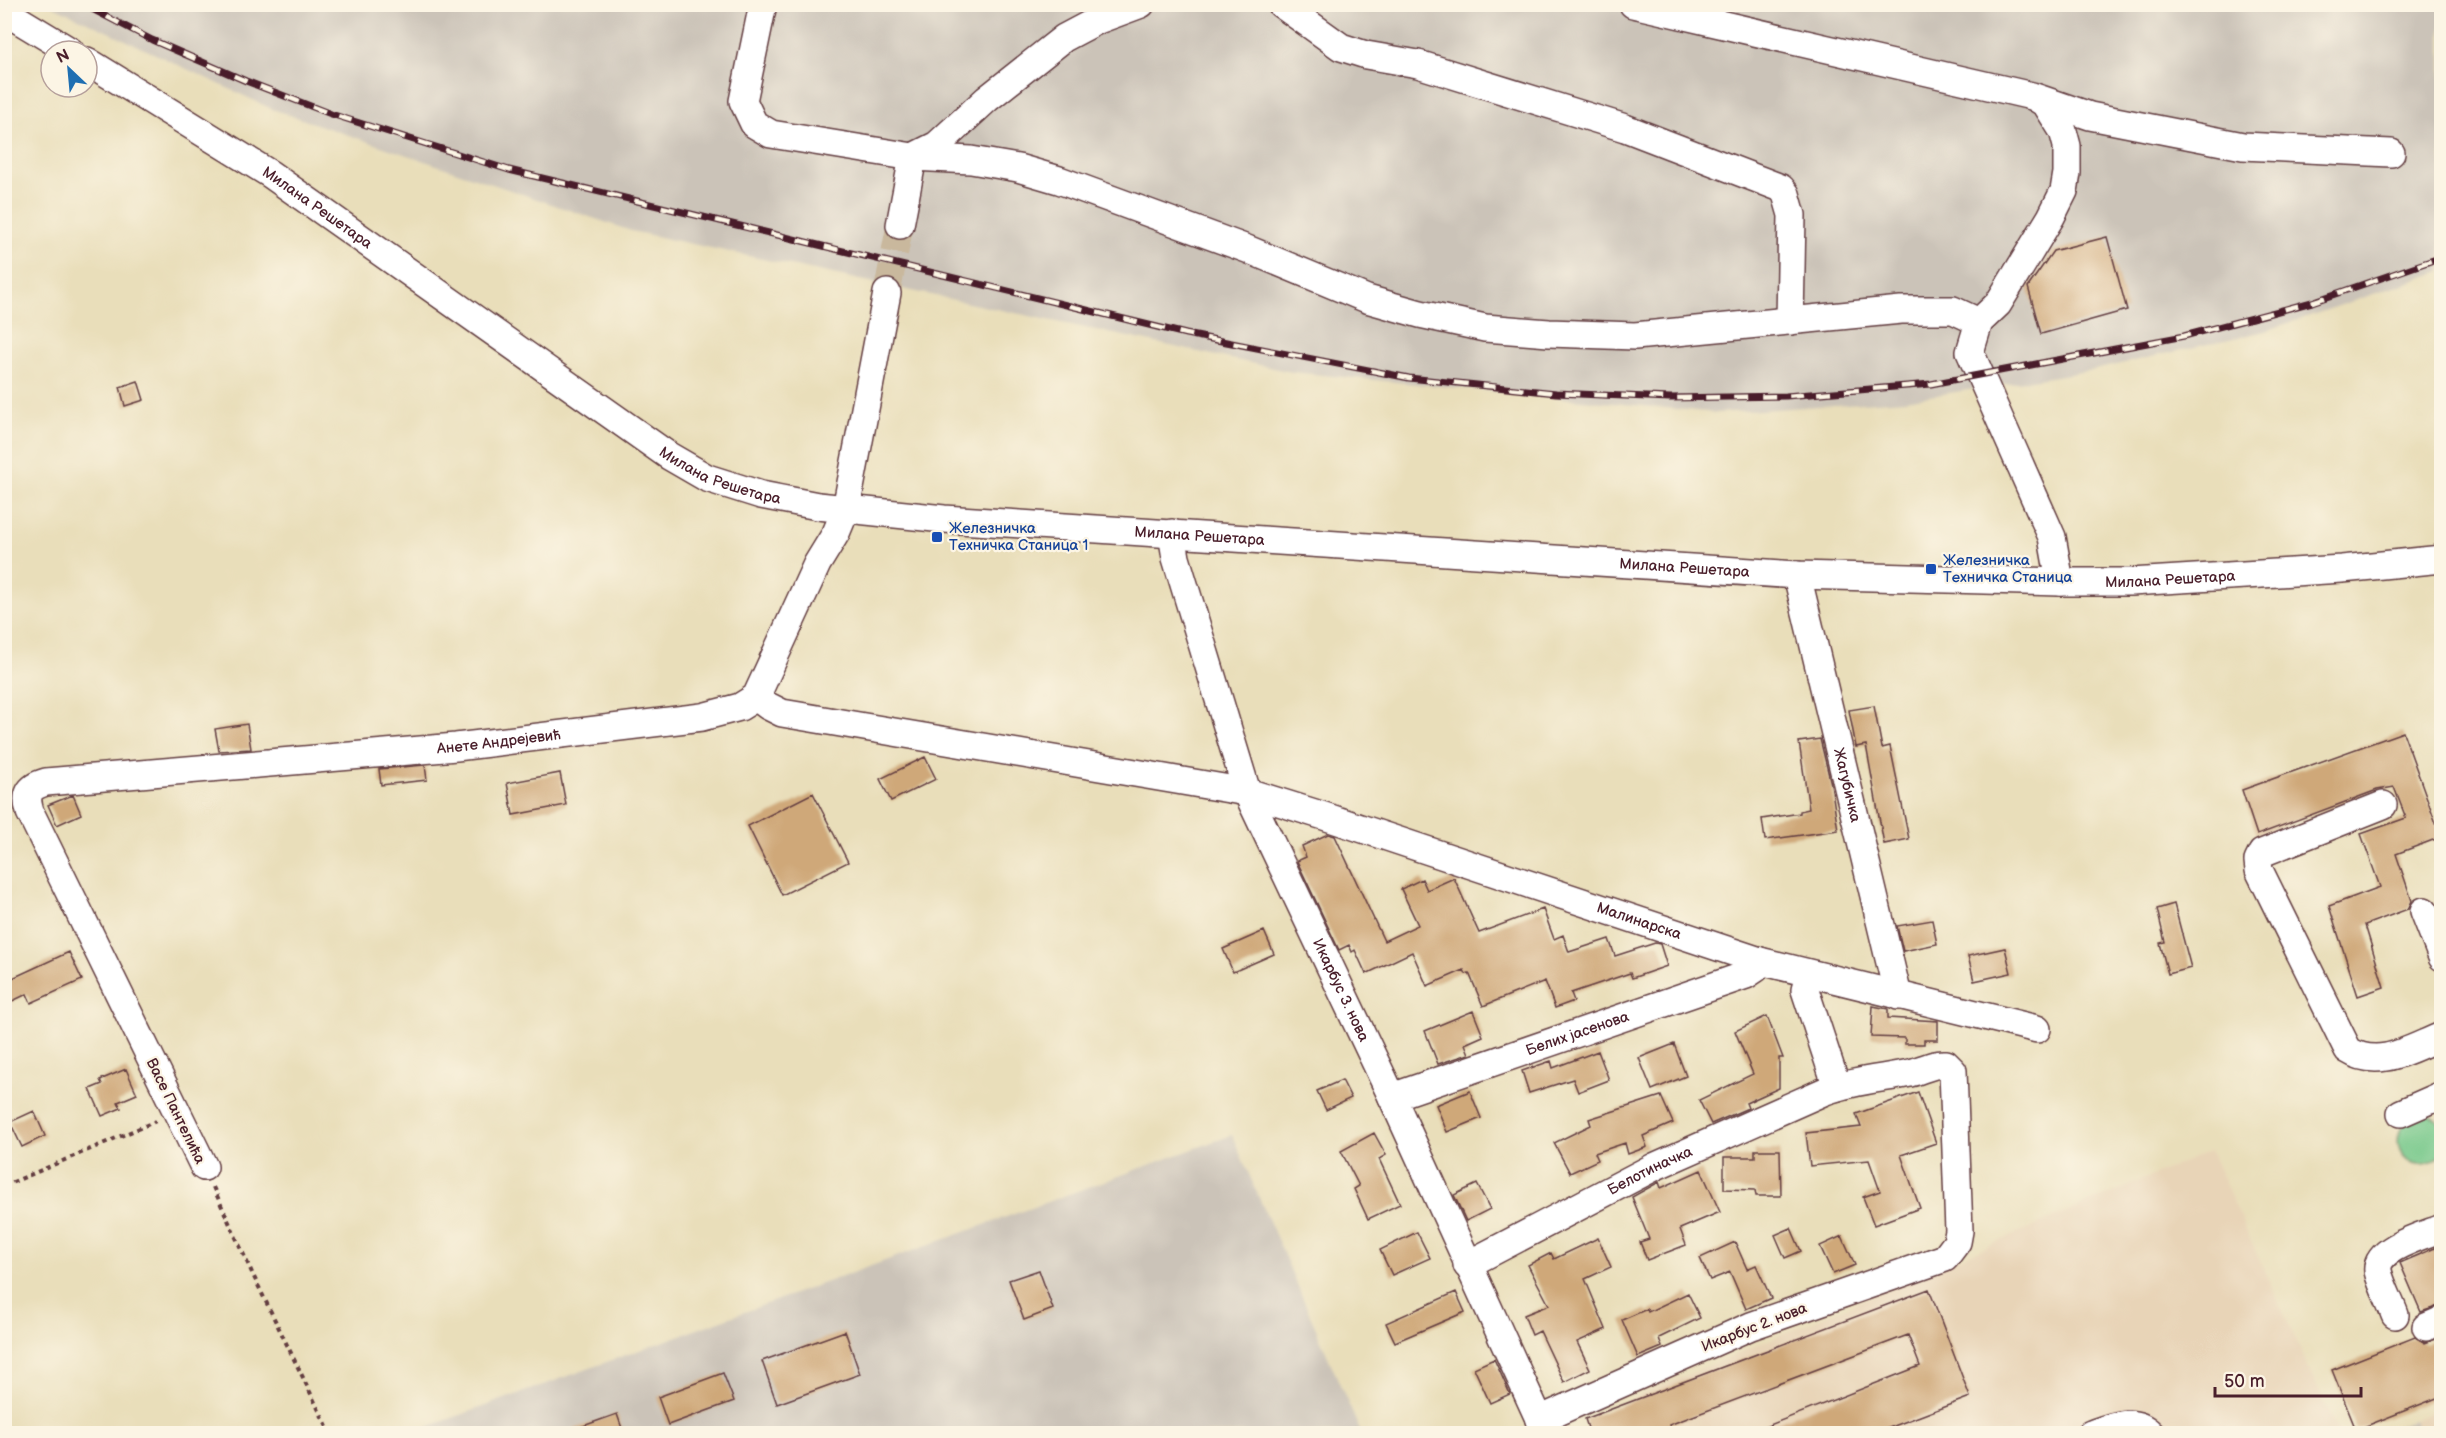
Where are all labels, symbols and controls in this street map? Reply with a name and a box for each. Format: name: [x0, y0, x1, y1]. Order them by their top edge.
north arrow: [39, 39, 99, 99]
text: N: [54, 46, 73, 68]
street label: Милана Решетара: [259, 163, 376, 253]
street label: Милана Решетара: [655, 443, 782, 509]
place label: Железничка Техничка Станица 1: [949, 519, 1088, 555]
street label: Милана Решетара: [1134, 523, 1265, 550]
marker: Железничка Техничка Станица 1: [930, 530, 944, 544]
place label: Железничка Техничка Станица: [1943, 551, 2072, 587]
street label: Милана Решетара: [1619, 554, 1750, 582]
marker: Железничка Техничка Станица: [1924, 562, 1938, 576]
street label: Милана Решетара: [2105, 567, 2236, 592]
street label: Анете Андрејевић: [435, 725, 562, 759]
street label: Жагубичка: [1829, 746, 1865, 824]
street label: Малинарска: [1594, 898, 1684, 944]
street label: Икарбус 3. нова: [1308, 935, 1373, 1045]
street label: Белих јасенова: [1523, 1007, 1632, 1060]
street label: Васе Пантелића: [142, 1055, 209, 1167]
street label: Белотиначка: [1605, 1142, 1695, 1200]
street label: Икарбус 2. нова: [1699, 1299, 1810, 1356]
scale bar: [2215, 1360, 2360, 1398]
text: 50 m: [2224, 1371, 2265, 1392]

